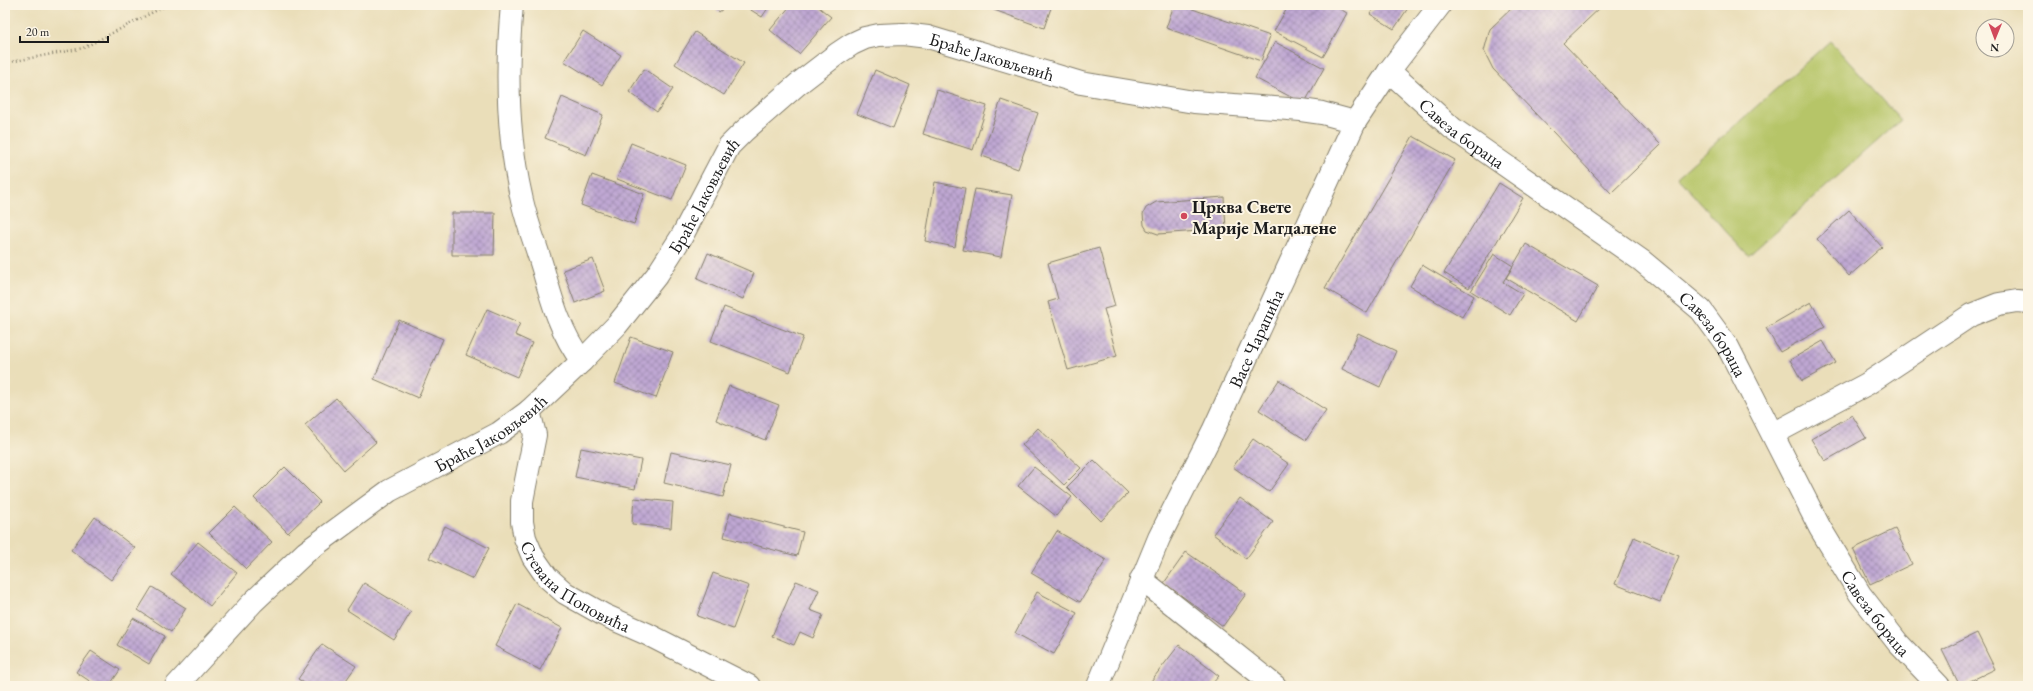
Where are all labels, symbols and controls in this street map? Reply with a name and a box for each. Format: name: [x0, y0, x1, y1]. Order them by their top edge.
scale bar: [20, 18, 108, 44]
north arrow: [1975, 18, 2015, 58]
text: 20 m: [26, 24, 50, 40]
street label: Браће Јаковљевић: [927, 27, 1057, 86]
text: N: [1990, 41, 1999, 55]
street label: Савеза бораца: [1415, 93, 1510, 174]
street label: Браће Јаковљевић: [662, 131, 744, 258]
place label: Црква Свете Марије Магдалене: [1192, 195, 1337, 239]
marker: Црква Свете Марије Магдалене: [1179, 211, 1189, 221]
street label: Васе Чарапића: [1223, 285, 1289, 391]
street label: Савеза бораца: [1675, 285, 1753, 381]
street label: Браће Јаковљевић: [430, 389, 552, 477]
street label: Стевана Поповића: [516, 537, 635, 637]
street label: Савеза бораца: [1836, 565, 1916, 661]

